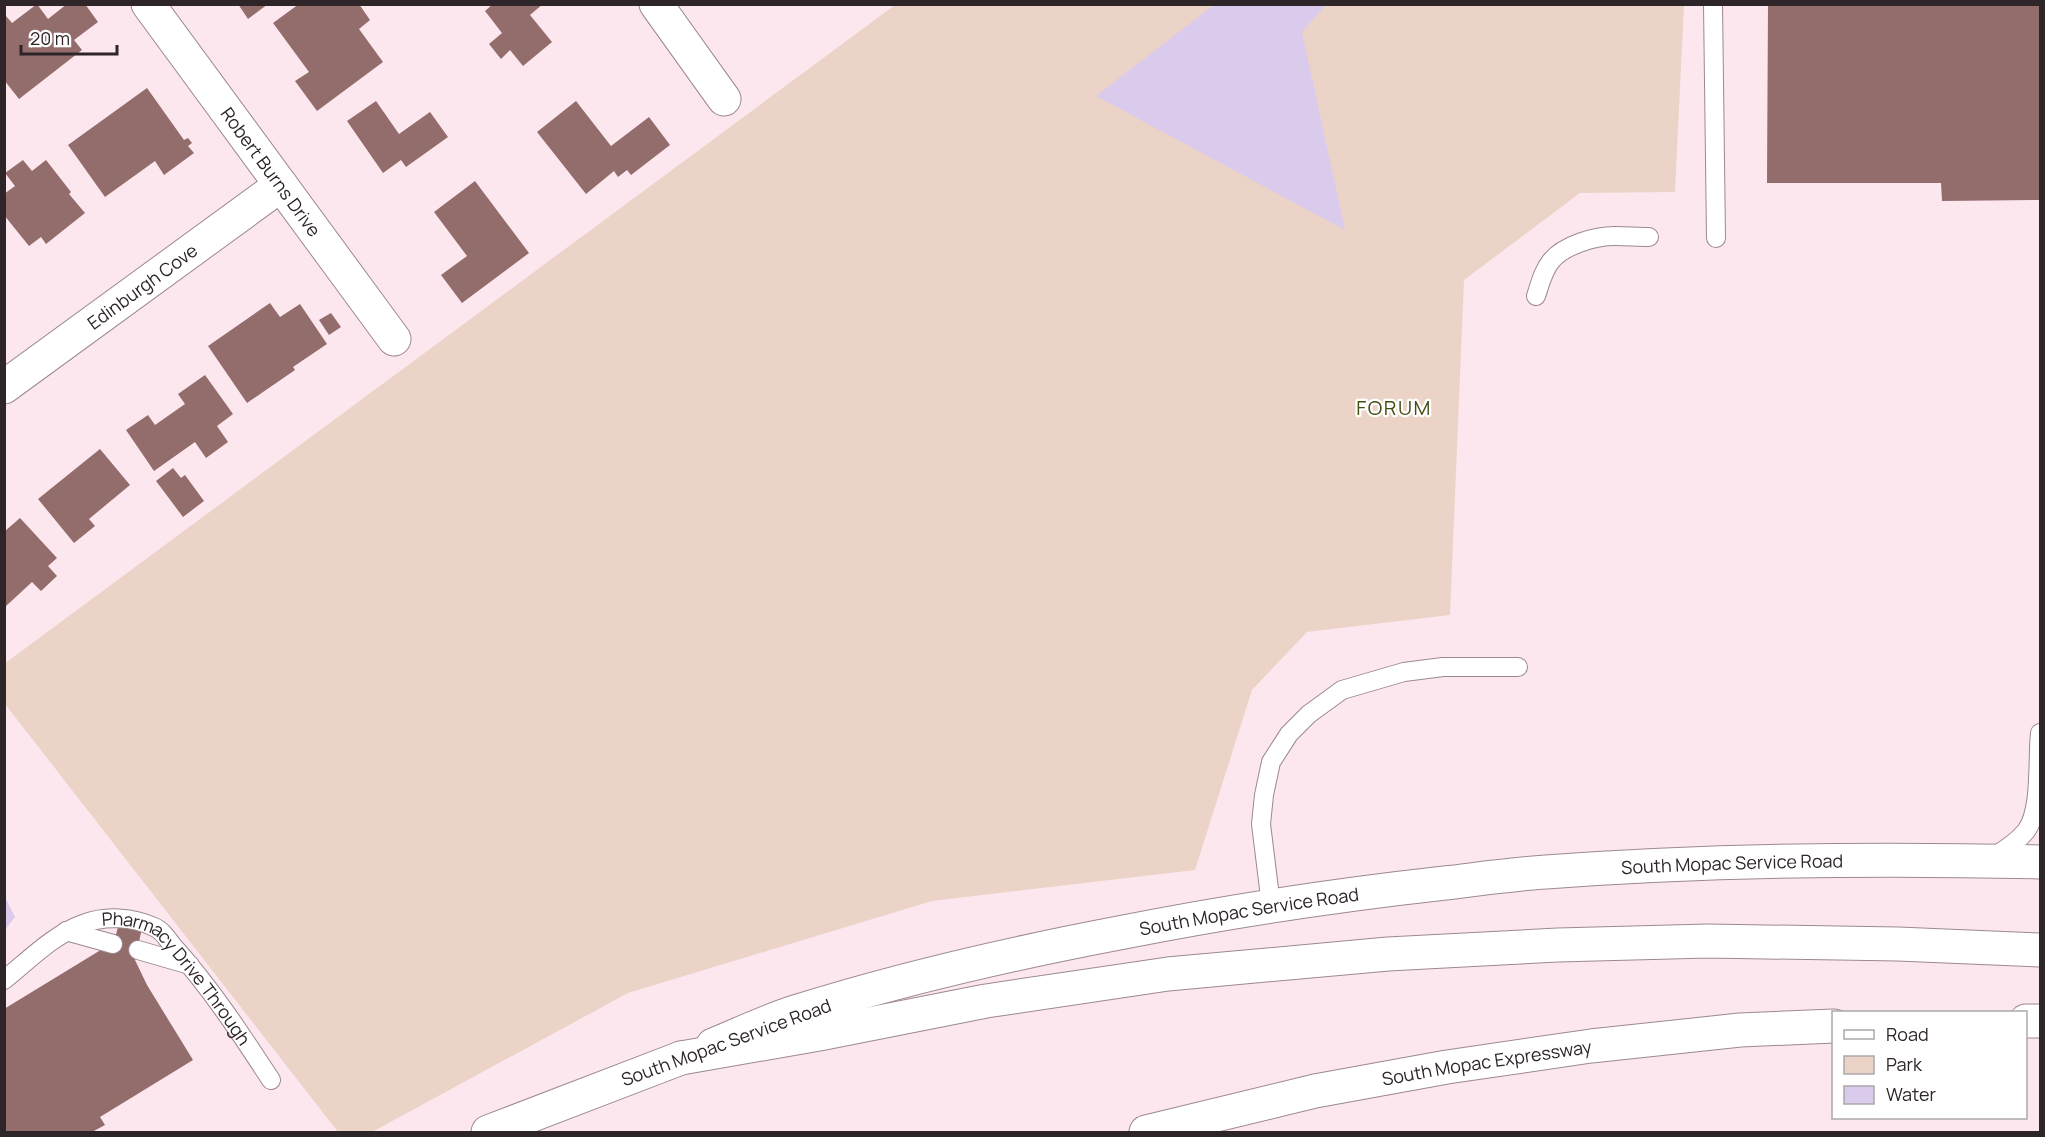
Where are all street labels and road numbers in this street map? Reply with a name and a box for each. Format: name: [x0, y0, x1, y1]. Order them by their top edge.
street label: Robert Burns Drive: [216, 102, 327, 241]
street label: Edinburgh Cove: [82, 238, 202, 334]
street label: South Mopac Service Road: [1621, 848, 1843, 879]
street label: South Mopac Service Road: [1137, 882, 1360, 941]
street label: Pharmacy Drive Through: [101, 906, 256, 1050]
street label: South Mopac Service Road: [618, 993, 834, 1091]
street label: South Mopac Expressway: [1380, 1034, 1594, 1091]

